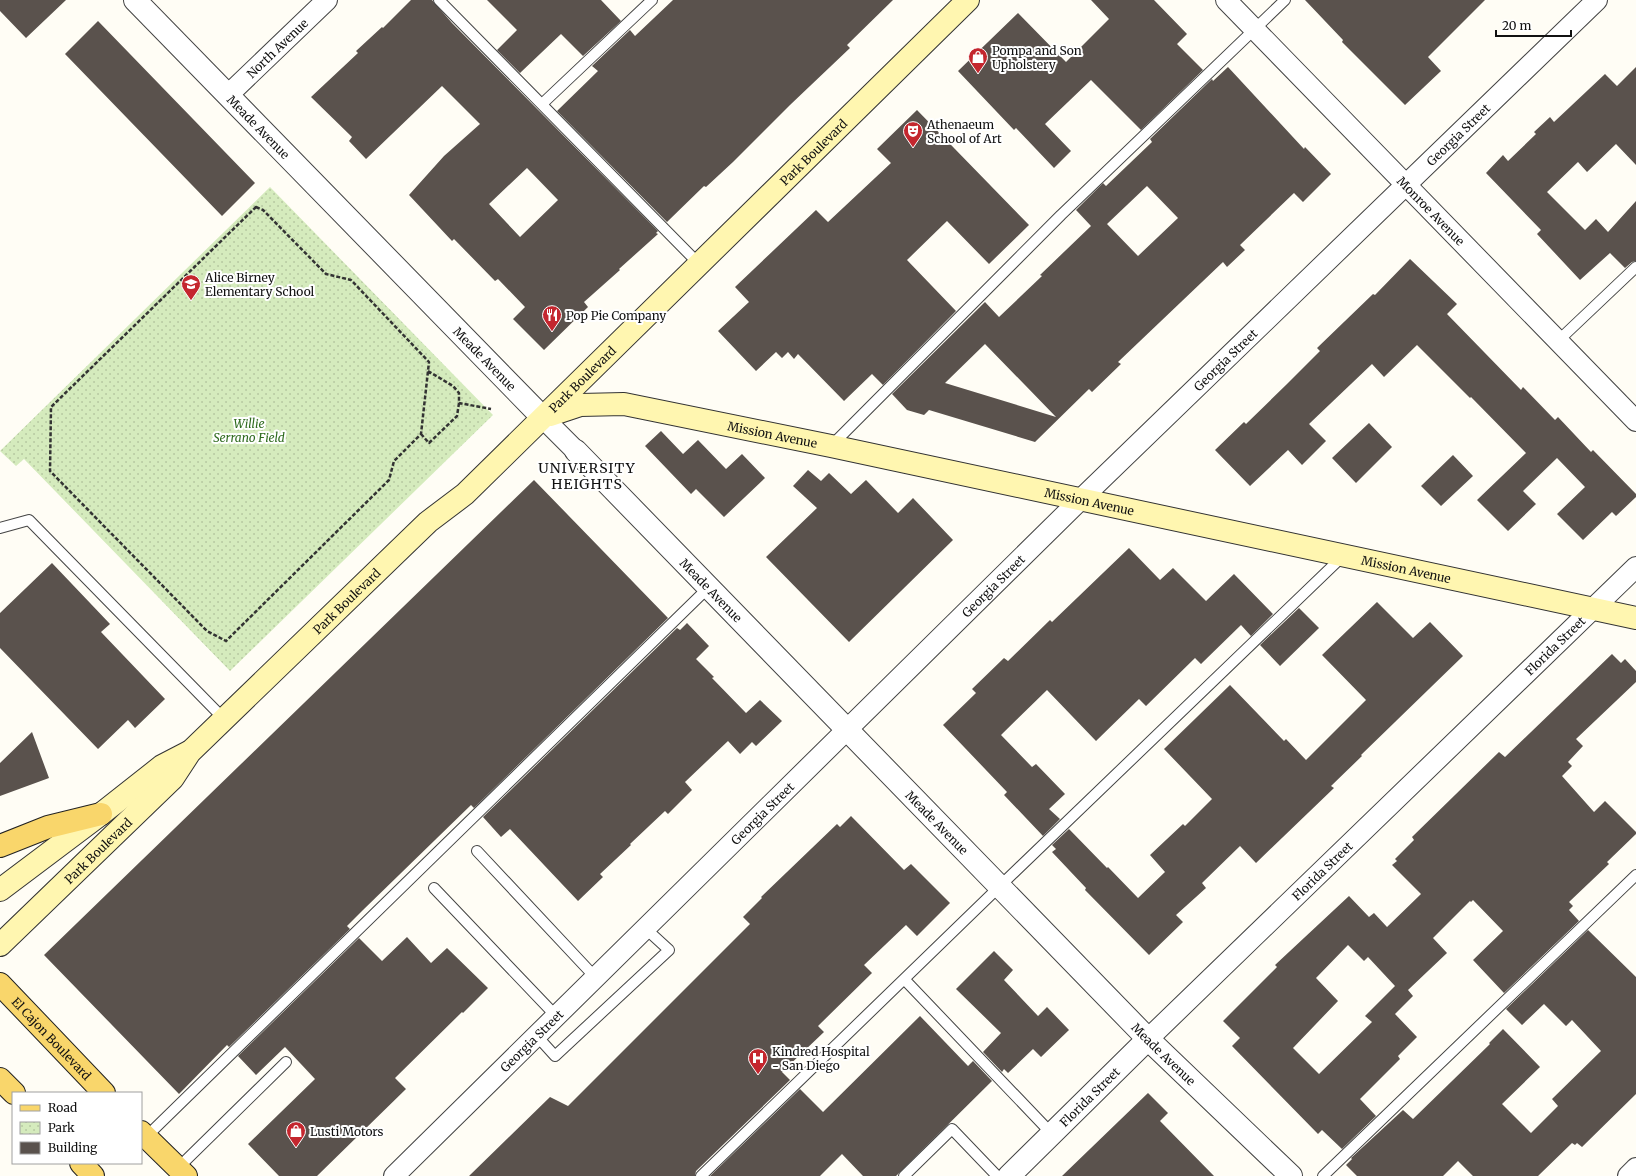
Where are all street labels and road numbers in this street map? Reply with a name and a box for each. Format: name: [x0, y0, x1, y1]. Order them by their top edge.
street label: North Avenue: [243, 15, 311, 81]
street label: Meade Avenue: [224, 92, 293, 162]
street label: Georgia Street: [1423, 100, 1493, 168]
street label: Park Boulevard: [777, 116, 850, 188]
street label: Monroe Avenue: [1394, 173, 1468, 248]
street label: Meade Avenue: [451, 324, 519, 394]
street label: Georgia Street: [1190, 325, 1260, 394]
street label: Park Boulevard: [545, 343, 619, 415]
street label: Mission Avenue: [726, 418, 819, 451]
street label: Mission Avenue: [1043, 484, 1135, 518]
street label: Georgia Street: [958, 551, 1028, 620]
street label: Mission Avenue: [1360, 552, 1452, 586]
street label: Meade Avenue: [677, 555, 746, 625]
street label: Park Boulevard: [310, 565, 383, 637]
street label: Florida Street: [1521, 613, 1588, 678]
street label: Georgia Street: [728, 779, 797, 847]
street label: Meade Avenue: [903, 787, 972, 857]
street label: Park Boulevard: [61, 815, 135, 886]
street label: Florida Street: [1289, 838, 1356, 903]
street label: El Cajon Boulevard: [9, 994, 95, 1083]
street label: Georgia Street: [497, 1006, 566, 1075]
street label: Meade Avenue: [1129, 1020, 1199, 1088]
street label: Florida Street: [1056, 1064, 1123, 1130]

